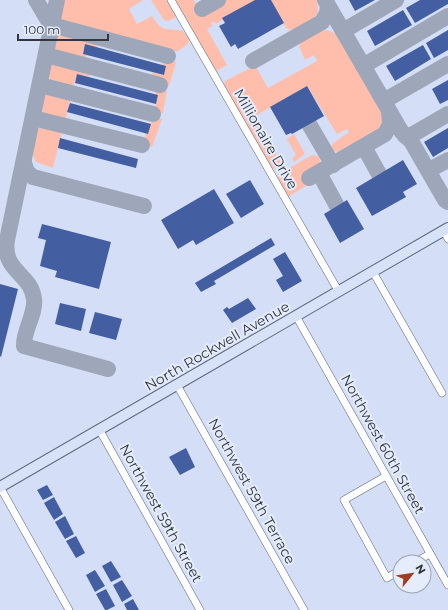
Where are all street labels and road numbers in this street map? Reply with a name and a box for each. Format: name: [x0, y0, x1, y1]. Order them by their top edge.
street label: Millionaire Drive: [230, 86, 302, 192]
street label: North Rockwell Avenue: [141, 297, 293, 395]
street label: Northwest 60th Street: [337, 371, 429, 517]
street label: Northwest 59th Terrace: [204, 415, 300, 567]
street label: Northwest 59th Street: [115, 441, 207, 586]

